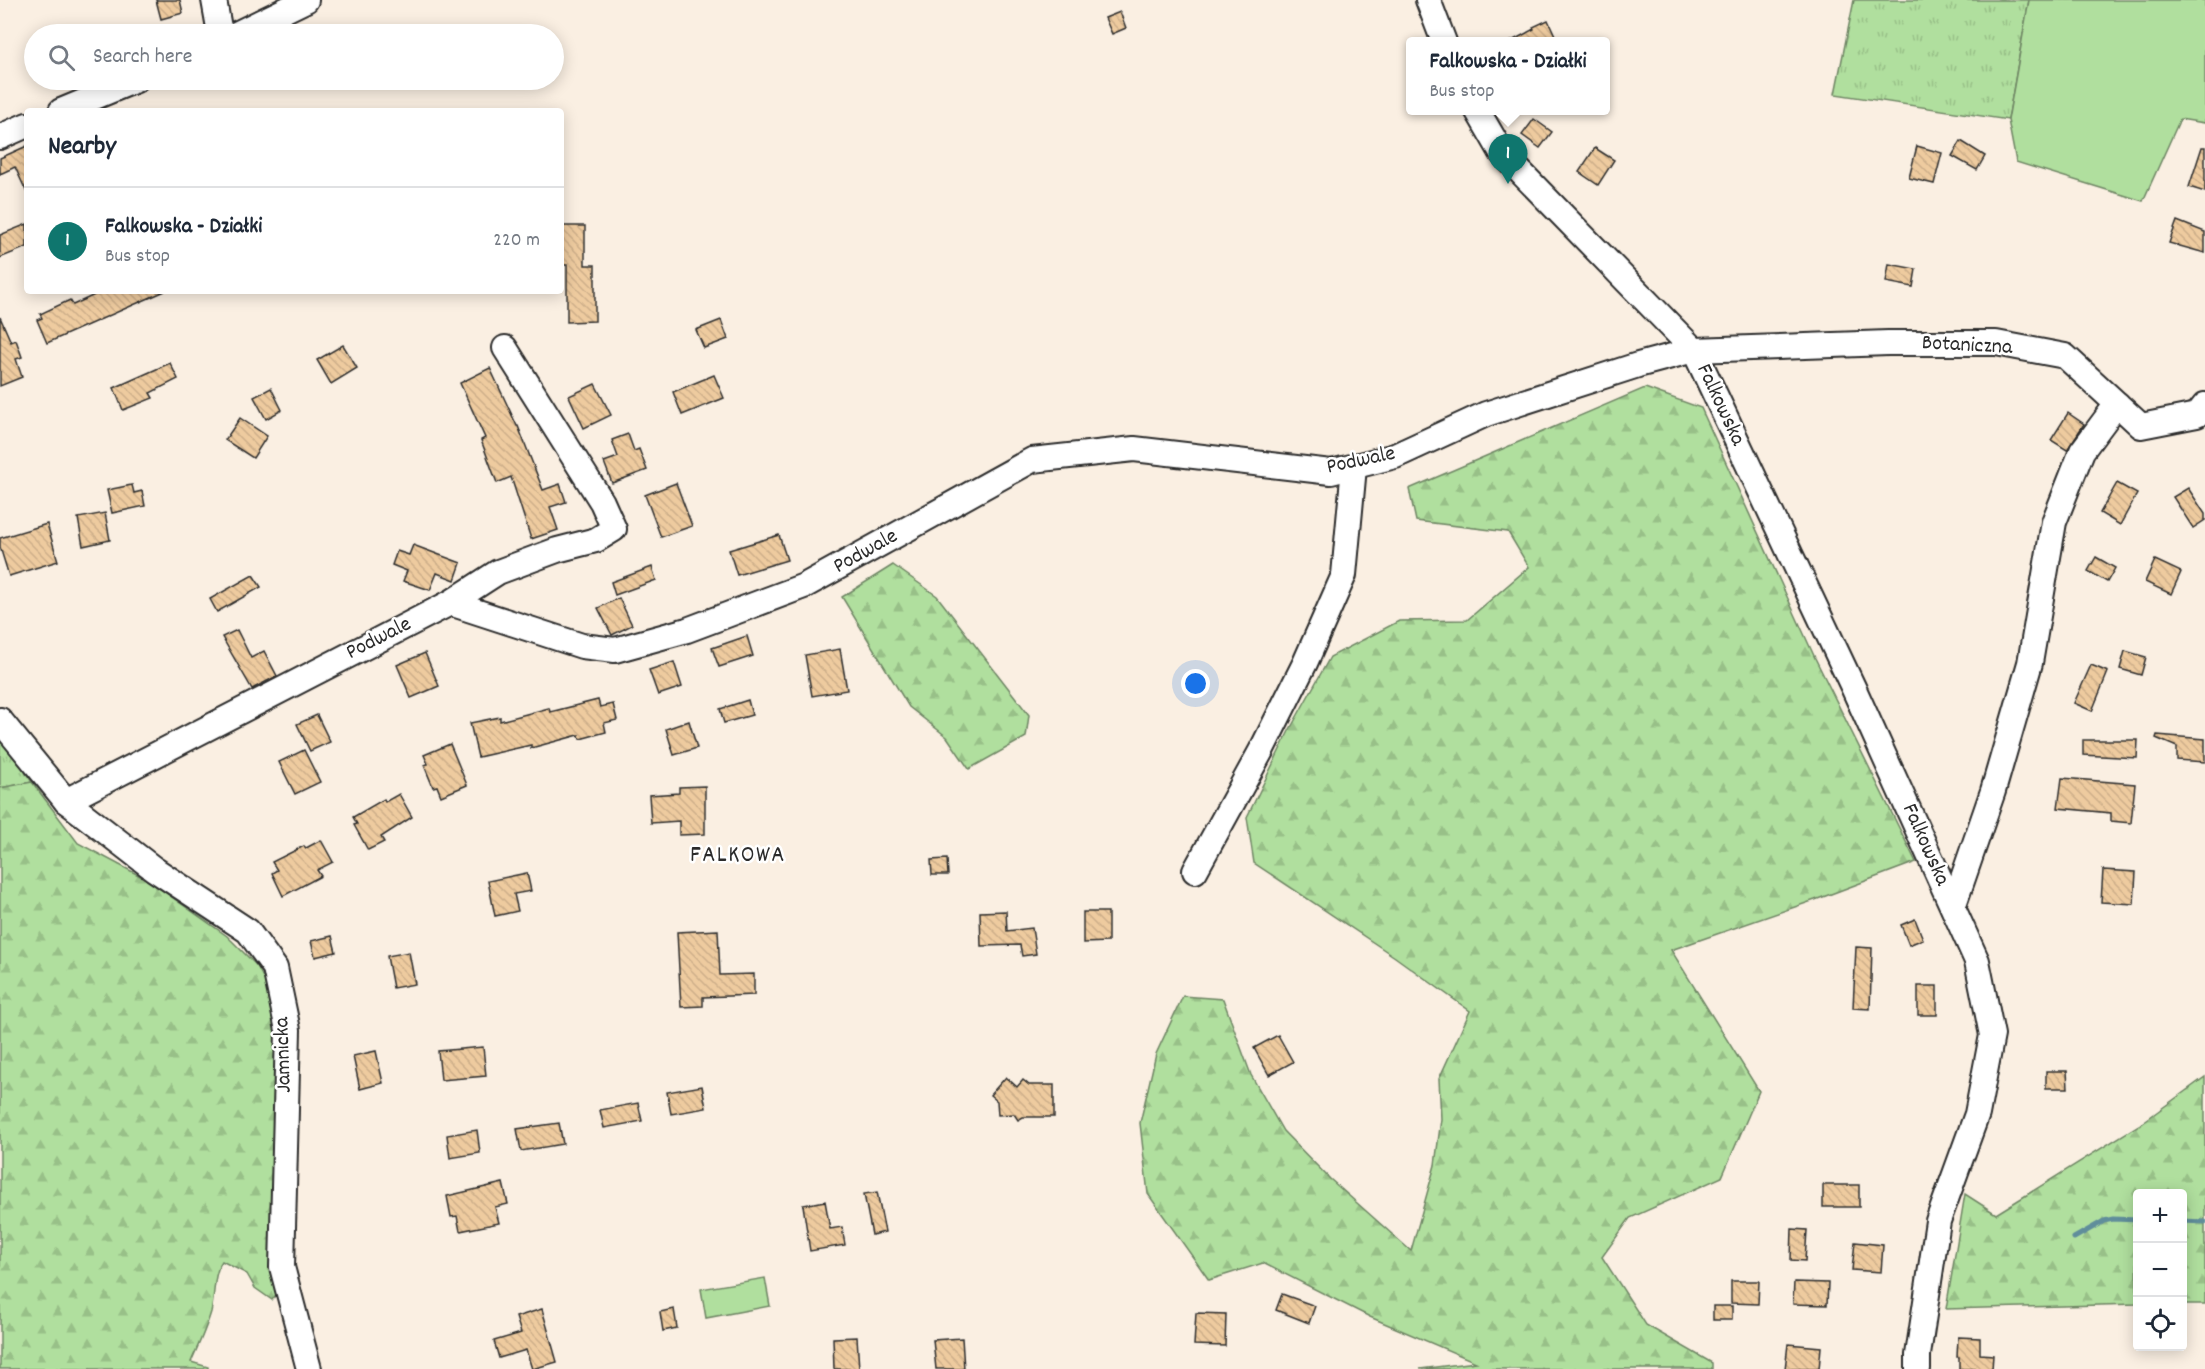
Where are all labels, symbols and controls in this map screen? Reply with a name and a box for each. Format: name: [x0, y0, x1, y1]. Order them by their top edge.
search box: [24, 24, 564, 90]
popup: [1406, 37, 1610, 115]
icon: search: [45, 41, 78, 74]
text: Search here: [93, 42, 192, 73]
text: Falkowska - Działki: [1429, 47, 1587, 78]
text: Bus stop: [1429, 78, 1494, 106]
text: Nearby: [48, 129, 116, 166]
pin: 1: [1488, 134, 1528, 184]
text: Falkowska - Działki: [105, 212, 262, 243]
text: 1: [65, 227, 70, 255]
text: 220 m: [493, 227, 540, 255]
text: Bus stop: [105, 243, 170, 271]
street label: Botaniczna: [1921, 328, 2014, 364]
street label: Falkowska: [1688, 359, 1753, 452]
street label: Podwale: [1324, 439, 1398, 483]
street label: Podwale: [828, 522, 904, 582]
street label: Podwale: [341, 609, 417, 669]
your location: [1181, 669, 1210, 698]
street label: Falkowska: [1893, 799, 1957, 892]
district label: FALKOWA: [690, 839, 786, 873]
street label: Jamnicka: [267, 1016, 301, 1093]
map controls: [2133, 1189, 2187, 1351]
button: +: [2133, 1189, 2187, 1243]
button: −: [2133, 1243, 2187, 1297]
button: locate: [2133, 1297, 2187, 1351]

